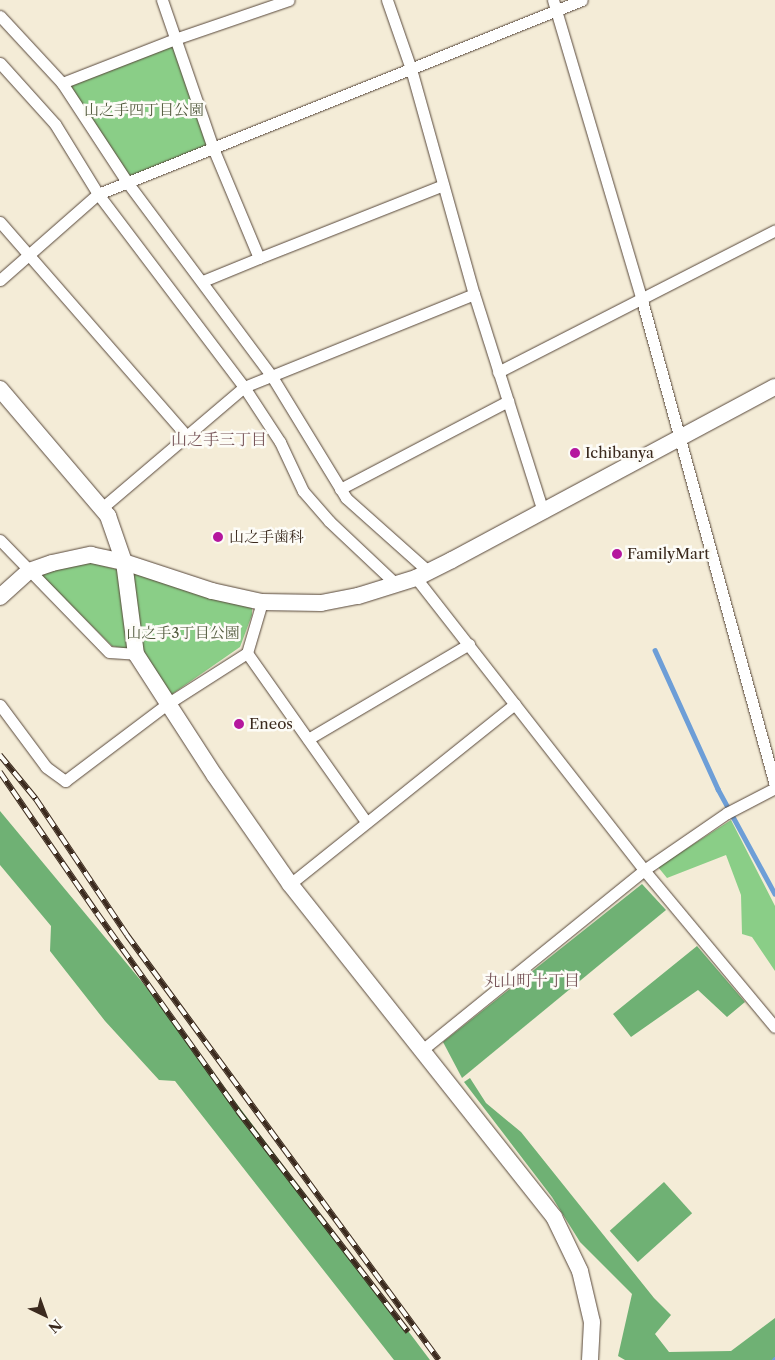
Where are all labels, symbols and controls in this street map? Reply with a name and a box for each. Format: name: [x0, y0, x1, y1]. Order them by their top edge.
park label: 山之手四丁目公園: [84, 101, 204, 119]
district label: 山之手三丁目: [171, 429, 267, 449]
place label: Ichibanya: [585, 444, 654, 462]
marker: Ichibanya: [569, 447, 581, 459]
place label: 山之手歯科: [229, 528, 304, 546]
marker: 山之手歯科: [211, 530, 225, 544]
place label: FamilyMart: [627, 545, 710, 563]
marker: FamilyMart: [611, 548, 623, 560]
park label: 山之手3丁目公園: [126, 624, 240, 642]
place label: Eneos: [249, 715, 293, 733]
marker: Eneos: [233, 718, 245, 730]
district label: 丸山町十丁目: [484, 970, 580, 990]
north arrow: [20, 1290, 70, 1340]
text: N: [44, 1315, 66, 1337]

